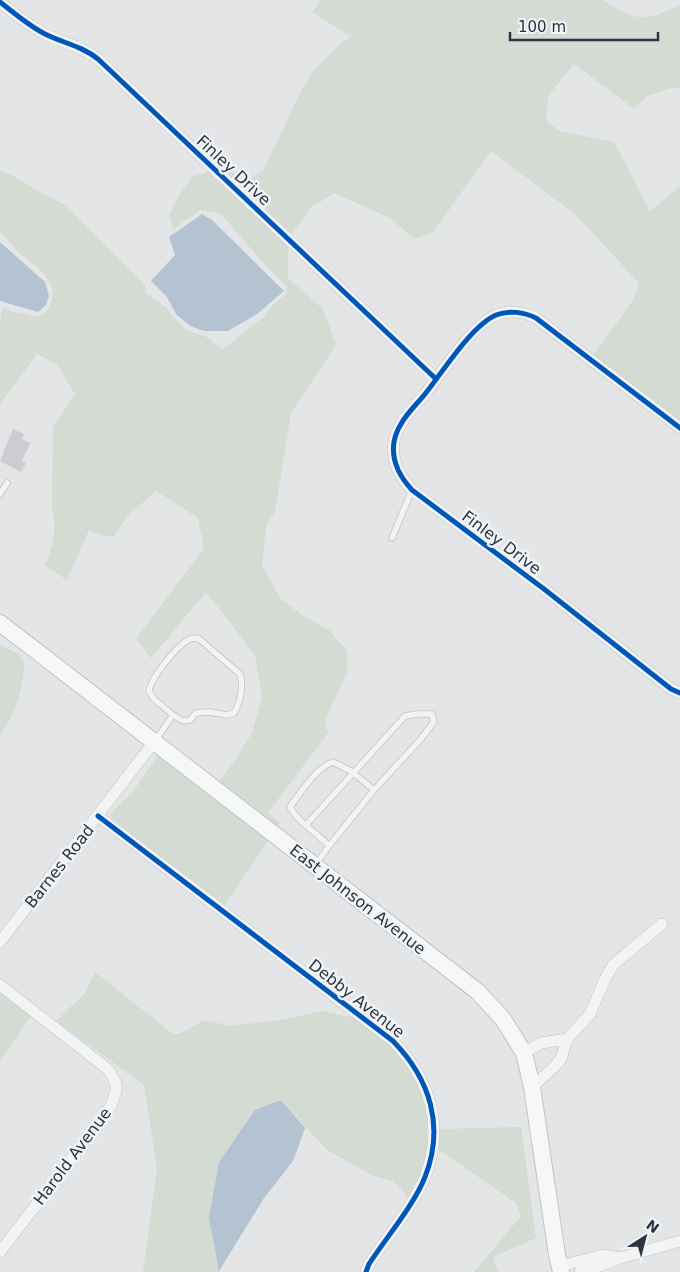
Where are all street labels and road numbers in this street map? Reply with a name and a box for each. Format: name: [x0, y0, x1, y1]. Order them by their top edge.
street label: Finley Drive: [193, 131, 275, 209]
street label: Finley Drive: [458, 506, 545, 578]
street label: Barnes Road: [21, 821, 98, 912]
street label: East Johnson Avenue: [286, 840, 429, 958]
street label: Debby Avenue: [305, 955, 408, 1042]
street label: Harold Avenue: [30, 1104, 115, 1209]

